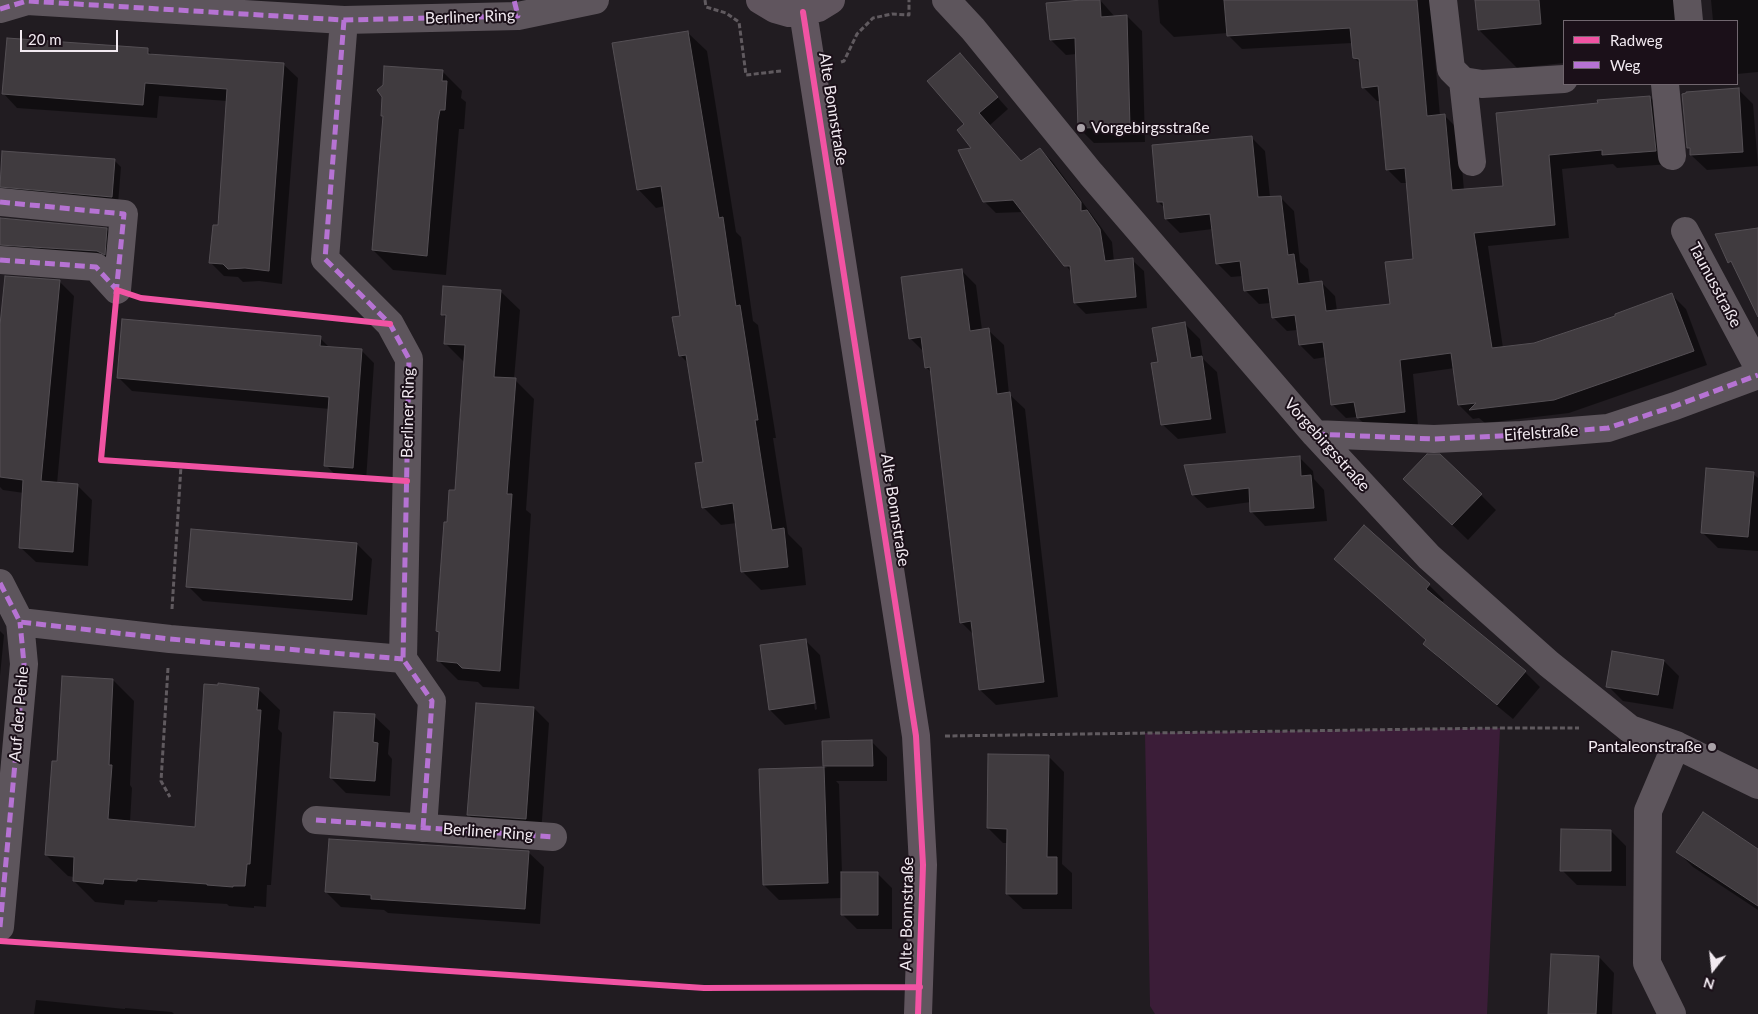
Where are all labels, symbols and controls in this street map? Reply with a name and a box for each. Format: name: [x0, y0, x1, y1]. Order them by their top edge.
street label: Berliner Ring: [424, 6, 516, 28]
scale bar: [22, 20, 120, 52]
legend: [1563, 20, 1738, 85]
text: 20 m: [28, 30, 62, 48]
text: Radweg: [1610, 31, 1663, 49]
street label: Alte Bonnstraße: [815, 51, 851, 167]
text: Weg: [1610, 56, 1640, 74]
place label: Vorgebirgsstraße: [1091, 118, 1210, 138]
marker: Vorgebirgsstraße: [1075, 122, 1087, 134]
street label: Taunusstraße: [1685, 239, 1745, 331]
street label: Berliner Ring: [398, 368, 418, 458]
street label: Vorgebirgsstraße: [1280, 394, 1374, 496]
street label: Eifelstraße: [1503, 421, 1579, 445]
street label: Alte Bonnstraße: [877, 452, 913, 568]
street label: Auf der Pehle: [5, 666, 33, 762]
place label: Pantaleonstraße: [1588, 737, 1702, 757]
marker: Pantaleonstraße: [1706, 741, 1718, 753]
street label: Berliner Ring: [442, 819, 534, 845]
street label: Alte Bonnstraße: [896, 857, 918, 971]
north arrow: [1688, 944, 1738, 994]
text: N: [1701, 974, 1716, 994]

